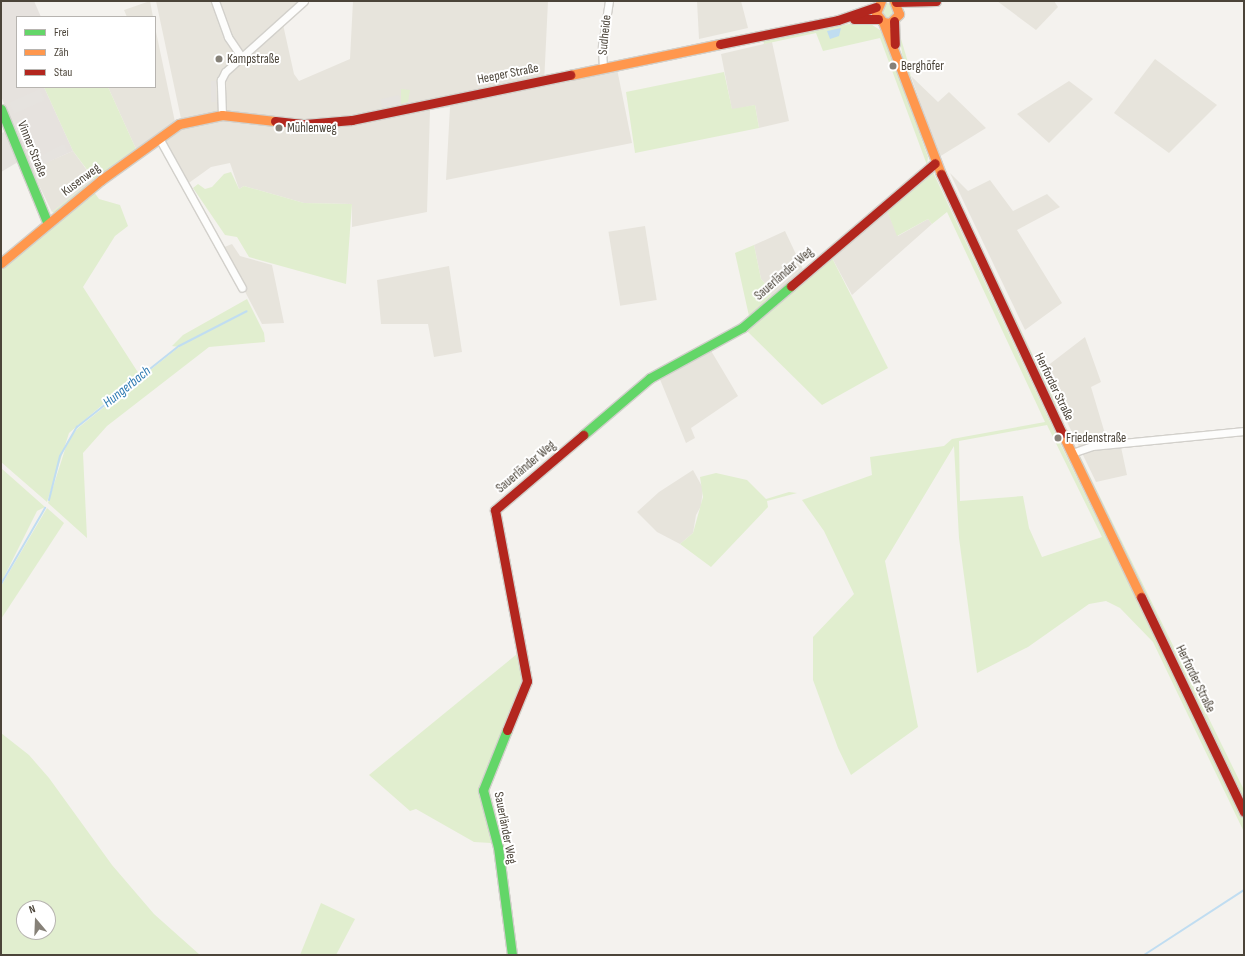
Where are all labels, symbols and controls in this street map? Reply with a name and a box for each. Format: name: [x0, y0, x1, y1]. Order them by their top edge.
street label: Sudheide: [595, 14, 615, 56]
legend: [16, 16, 156, 88]
text: Frei: [54, 25, 69, 40]
text: Zäh: [54, 45, 69, 60]
place label: Kampstraße: [227, 51, 279, 67]
marker: Kampstraße: [214, 54, 224, 64]
place label: Berghöfer: [901, 58, 944, 74]
street label: Heeper Straße: [476, 60, 540, 88]
marker: Berghöfer: [888, 61, 898, 71]
text: Stau: [54, 65, 72, 80]
street label: Vinner Straße: [14, 119, 50, 179]
place label: Mühlenweg: [287, 120, 337, 136]
marker: Mühlenweg: [274, 123, 284, 133]
street label: Kusenweg: [59, 160, 103, 200]
street label: Sauerländer Weg: [751, 244, 817, 304]
street label: Herforder Straße: [1031, 351, 1077, 423]
water label: Hungerbach: [100, 363, 154, 411]
place label: Friedenstraße: [1066, 430, 1126, 446]
marker: Friedenstraße: [1053, 433, 1063, 443]
street label: Sauerländer Weg: [493, 438, 559, 496]
street label: Herforder Straße: [1172, 643, 1218, 715]
street label: Sauerländer Weg: [490, 791, 520, 865]
north arrow: [16, 900, 56, 940]
text: N: [27, 902, 37, 916]

